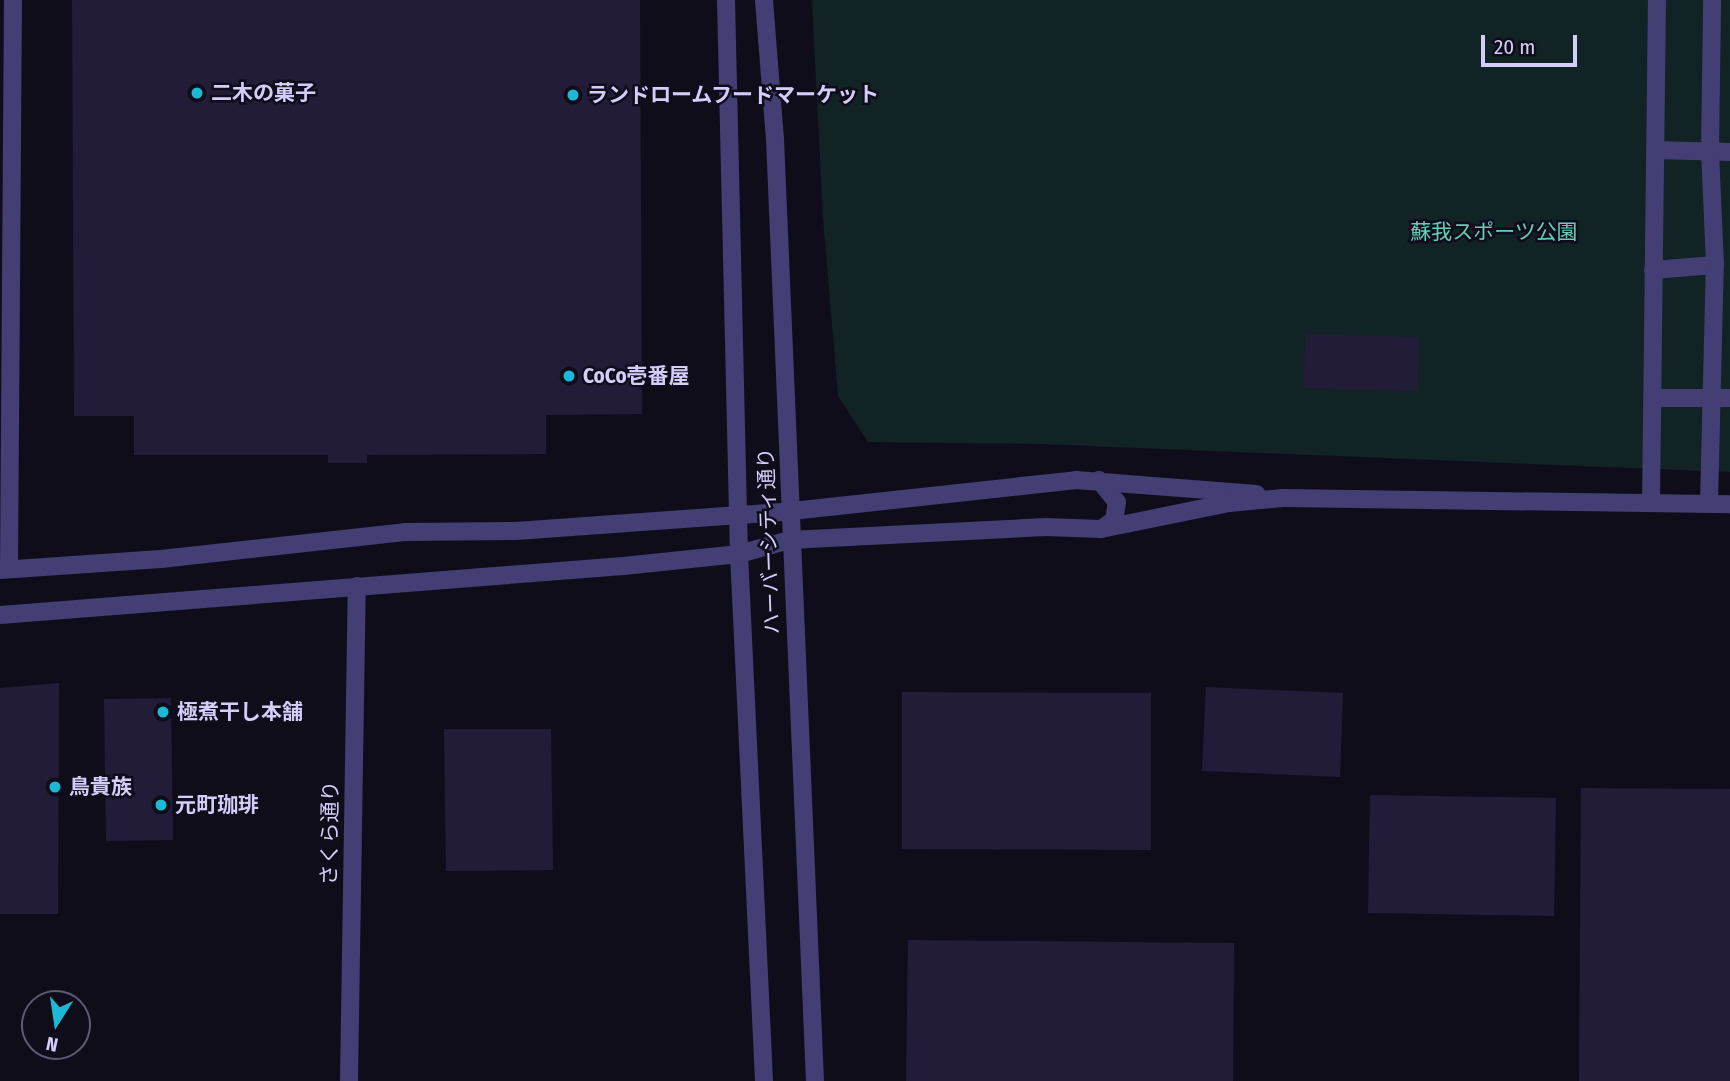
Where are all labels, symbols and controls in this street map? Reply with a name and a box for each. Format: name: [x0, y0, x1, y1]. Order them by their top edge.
scale bar: [1485, 21, 1581, 65]
text: 20 m: [1494, 34, 1535, 60]
place label: 二木の菓子: [211, 80, 316, 106]
place label: ランドロームフードマーケット: [587, 82, 881, 108]
marker: 二木の菓子: [189, 85, 205, 101]
marker: ランドロームフードマーケット: [565, 87, 581, 103]
park label: 蘇我スポーツ公園: [1410, 219, 1578, 245]
place label: CoCo壱番屋: [583, 363, 690, 389]
marker: CoCo壱番屋: [561, 368, 577, 384]
street label: ハーバーシティ通り: [753, 446, 785, 636]
place label: 極煮干し本舗: [177, 699, 303, 725]
marker: 極煮干し本舗: [155, 704, 171, 720]
place label: 鳥貴族: [69, 774, 132, 800]
marker: 鳥貴族: [47, 779, 63, 795]
street label: さくら通り: [316, 780, 344, 886]
place label: 元町珈琲: [175, 792, 259, 818]
marker: 元町珈琲: [153, 797, 169, 813]
north arrow: [21, 990, 91, 1060]
text: N: [44, 1032, 60, 1057]

